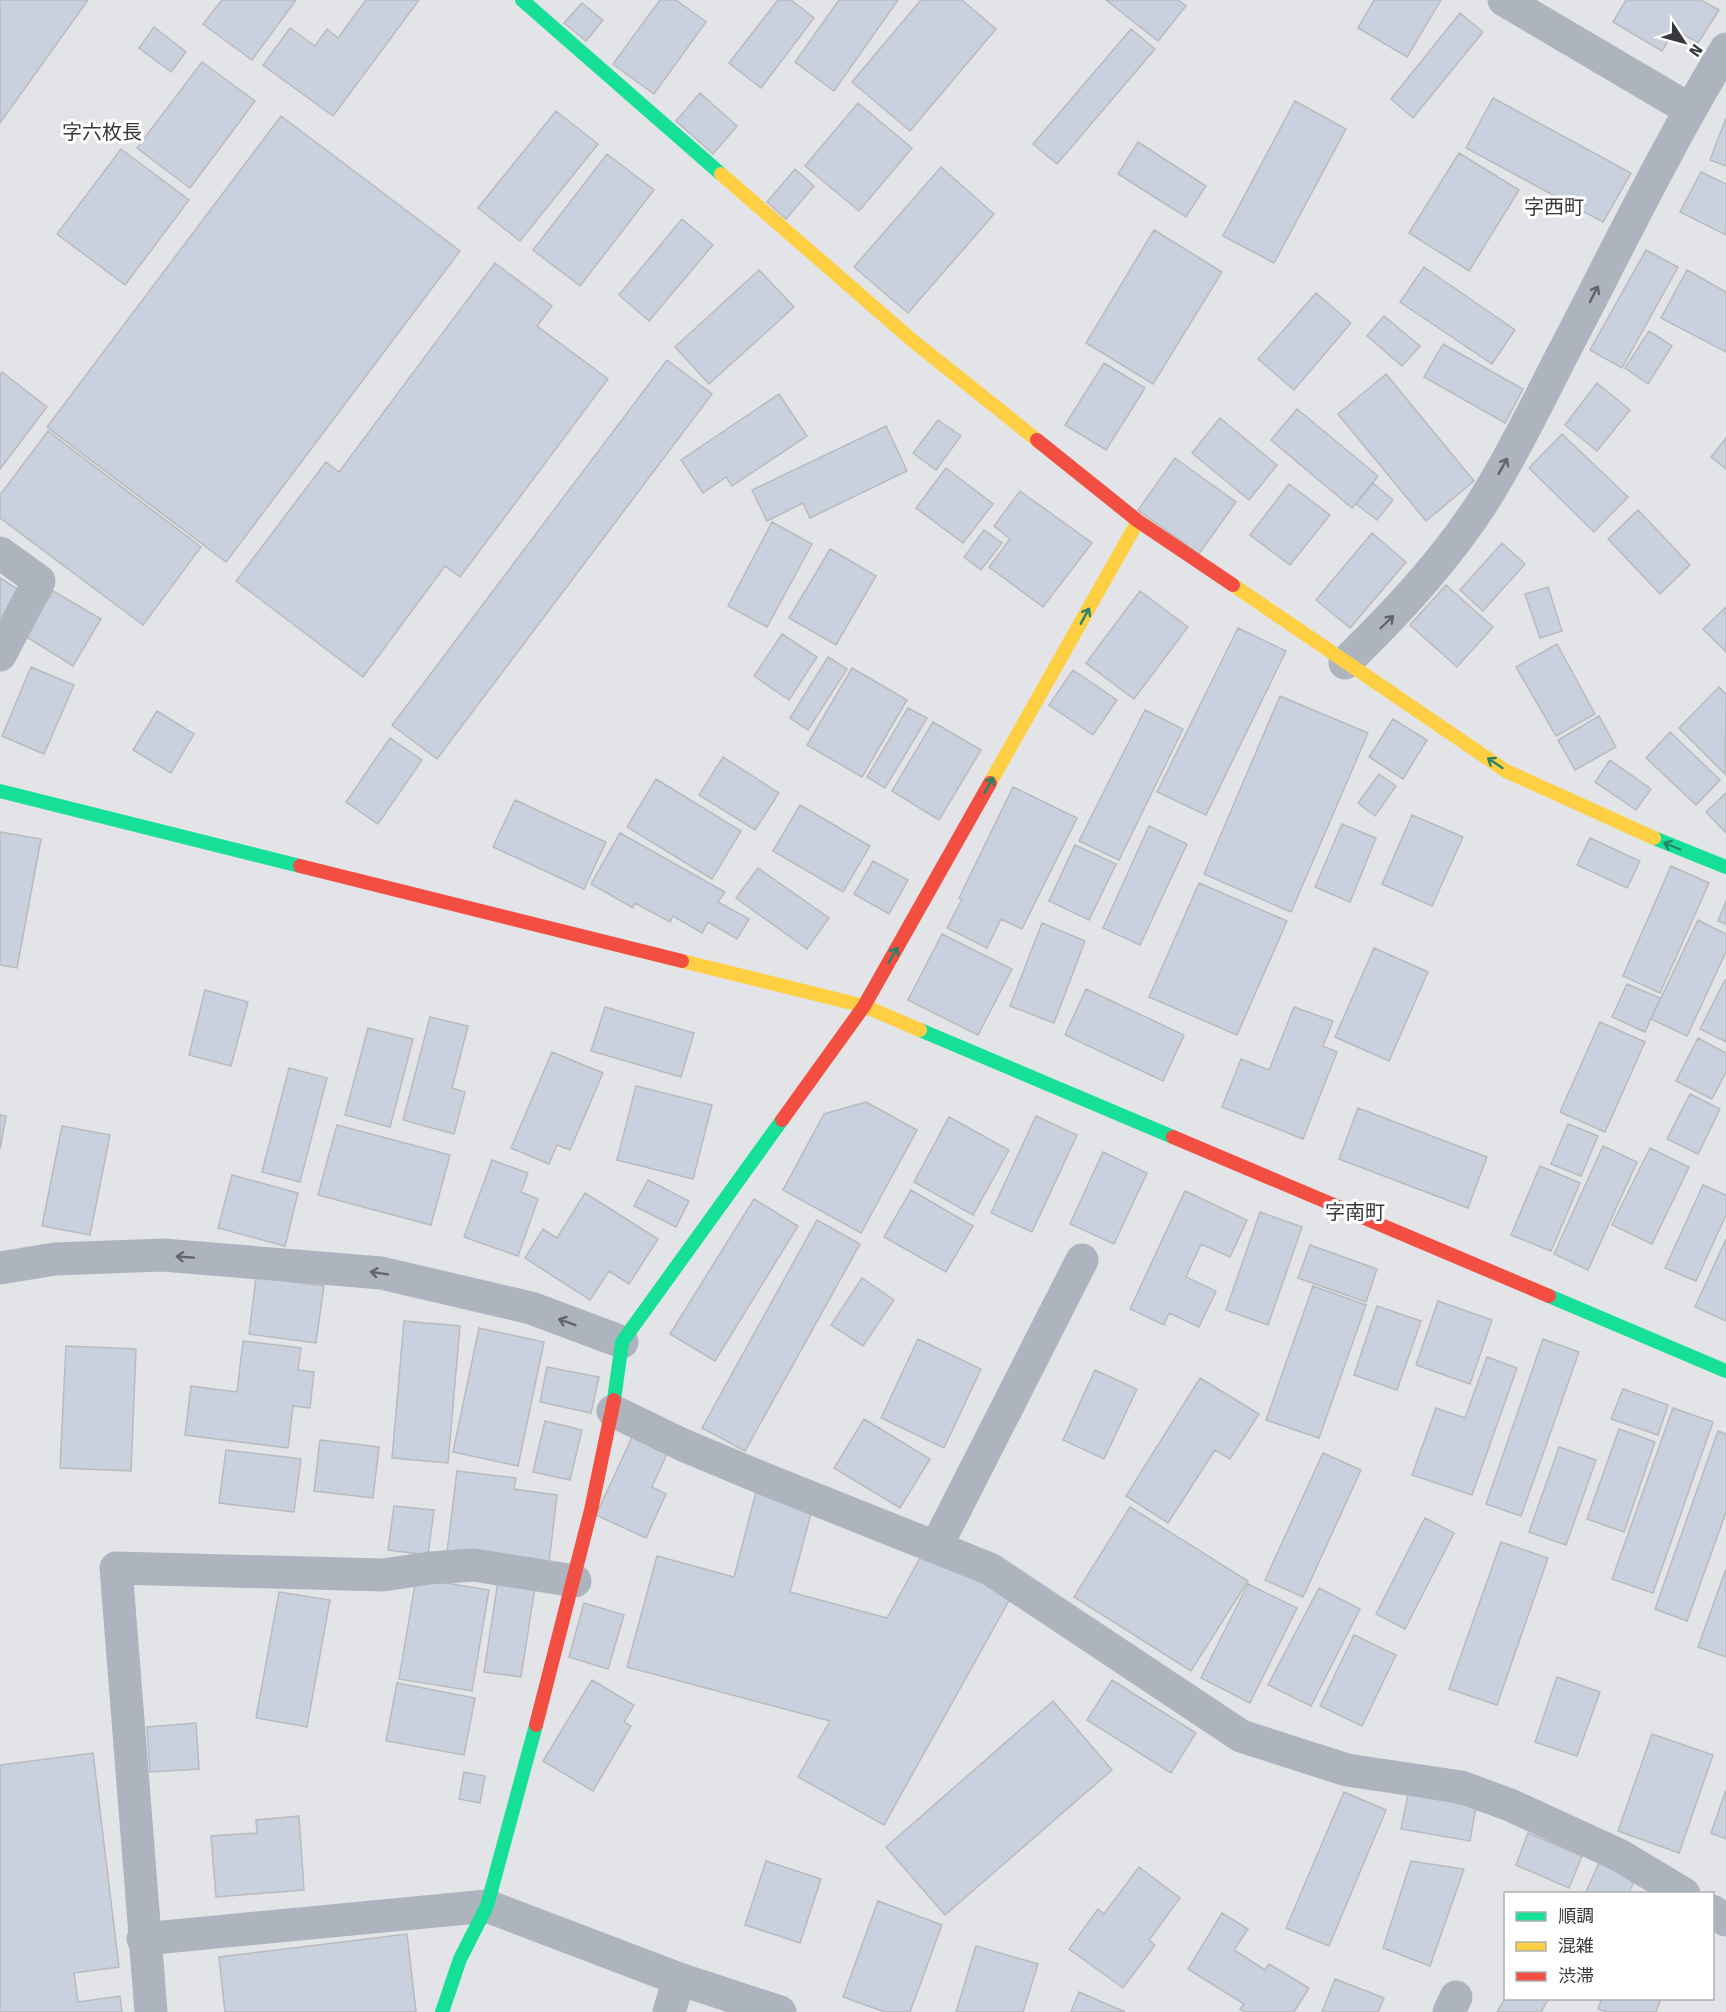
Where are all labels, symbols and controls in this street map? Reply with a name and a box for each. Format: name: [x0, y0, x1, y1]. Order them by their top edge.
north arrow: [1654, 12, 1714, 72]
text: N: [1685, 41, 1707, 60]
district label: 字六枚長: [62, 120, 142, 144]
district label: 字西町: [1524, 195, 1584, 219]
one-way arrow: [1589, 285, 1600, 303]
one-way arrow: [1497, 458, 1509, 475]
one-way arrow: [1079, 607, 1091, 624]
one-way arrow: [1380, 615, 1395, 630]
one-way arrow: [1487, 757, 1504, 769]
one-way arrow: [984, 777, 995, 795]
one-way arrow: [1663, 840, 1681, 851]
one-way arrow: [887, 947, 899, 964]
district label: 字南町: [1325, 1200, 1385, 1224]
one-way arrow: [175, 1251, 195, 1262]
one-way arrow: [369, 1267, 389, 1278]
one-way arrow: [558, 1315, 577, 1326]
legend: [1504, 1892, 1714, 2000]
text: 順調: [1558, 1905, 1594, 1927]
text: 混雑: [1558, 1935, 1594, 1957]
text: 渋滞: [1558, 1965, 1594, 1987]

